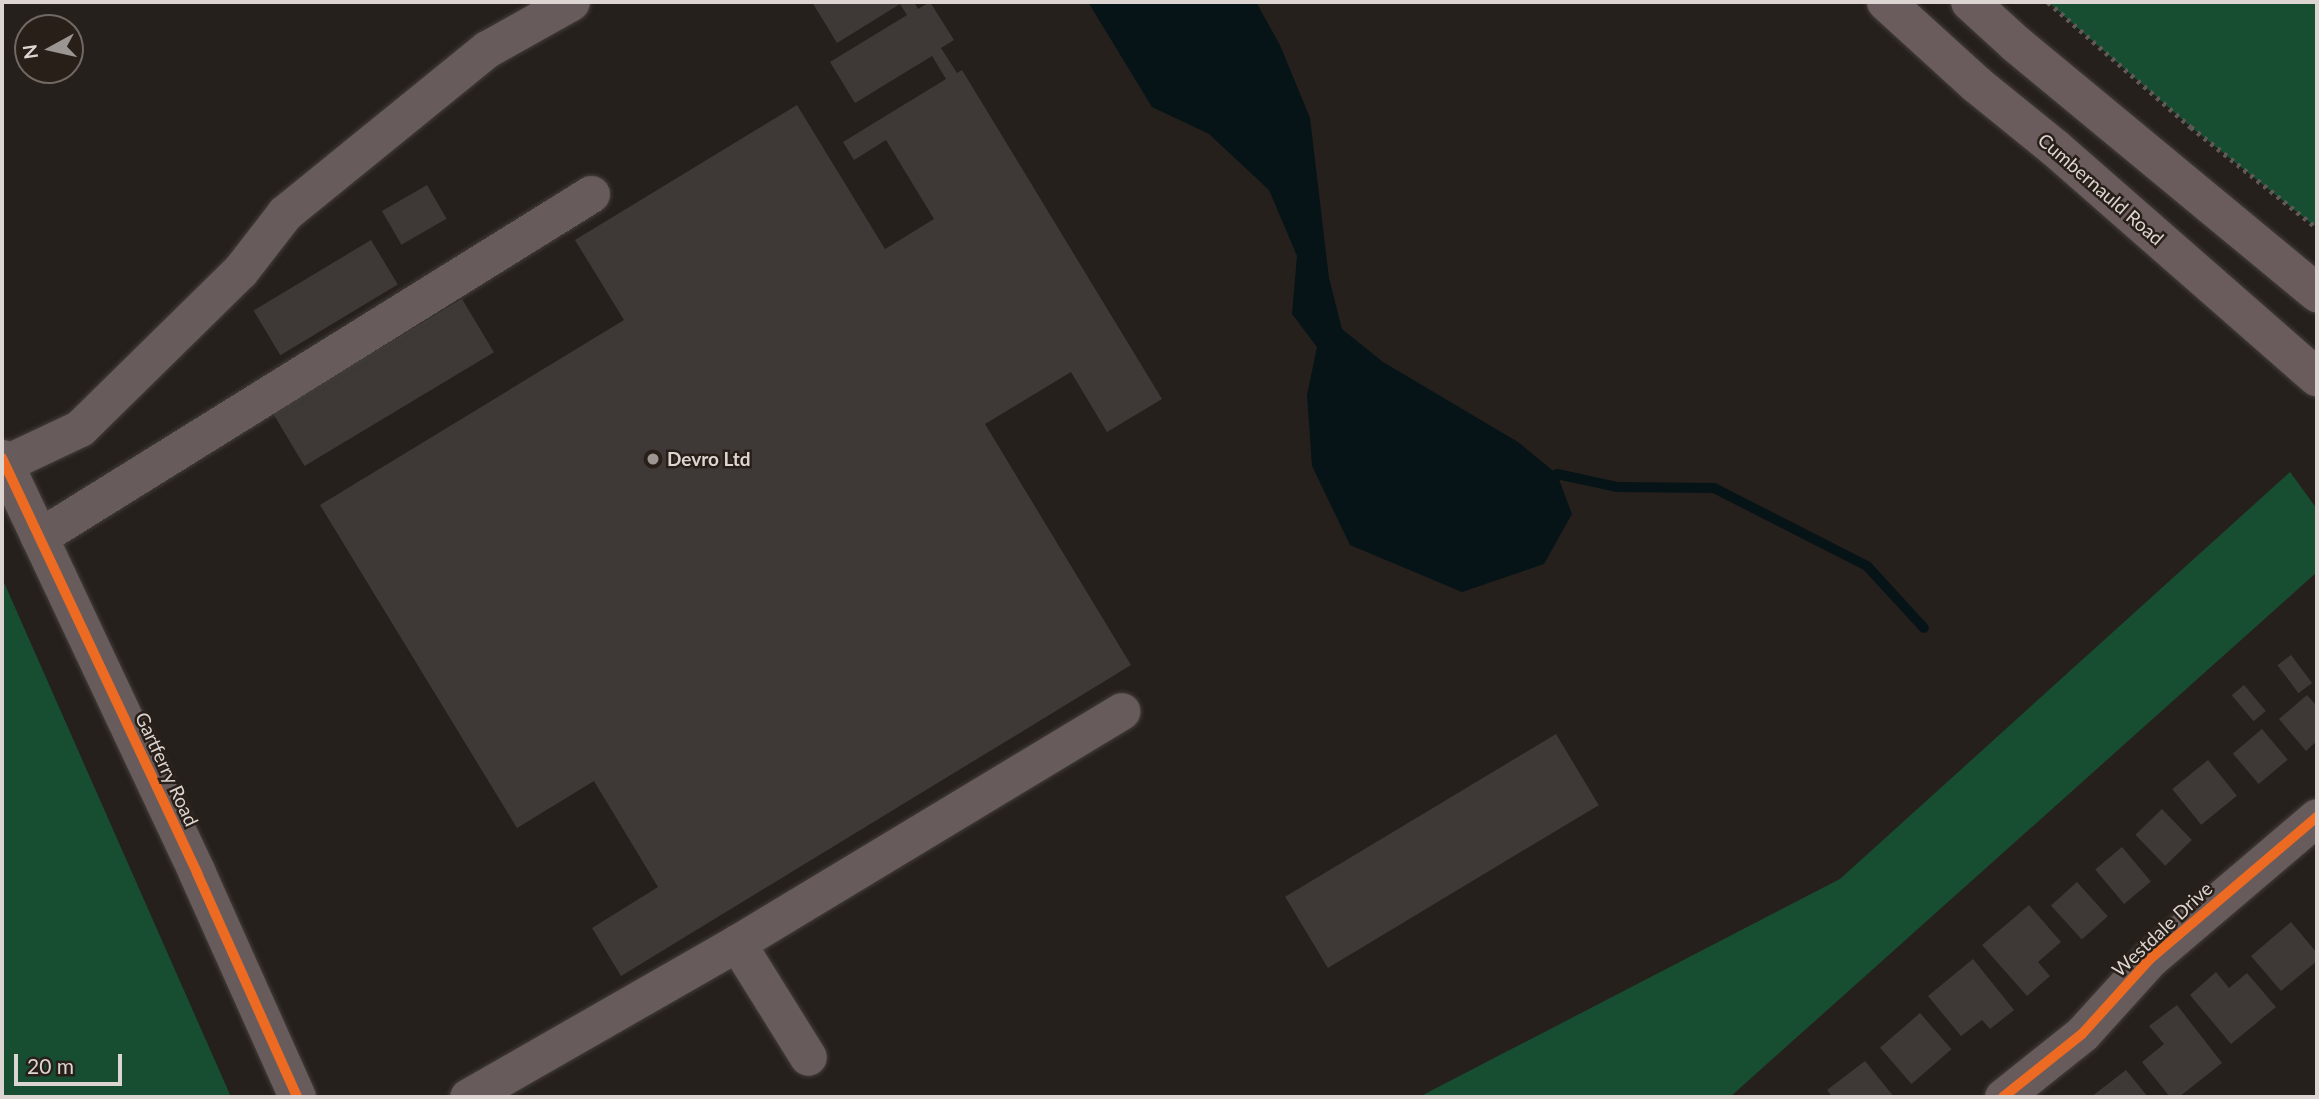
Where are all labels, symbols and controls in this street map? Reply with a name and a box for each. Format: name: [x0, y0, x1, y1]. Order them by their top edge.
north arrow: [14, 14, 84, 84]
text: N: [17, 43, 42, 61]
street label: Cumbernauld Road: [2033, 128, 2169, 250]
place label: Devro Ltd: [667, 448, 750, 470]
marker: Devro Ltd: [645, 451, 661, 467]
street label: Gartferry Road: [131, 708, 203, 830]
street label: Westdale Drive: [2107, 877, 2217, 981]
scale bar: [18, 1040, 126, 1084]
text: 20 m: [27, 1053, 74, 1078]

